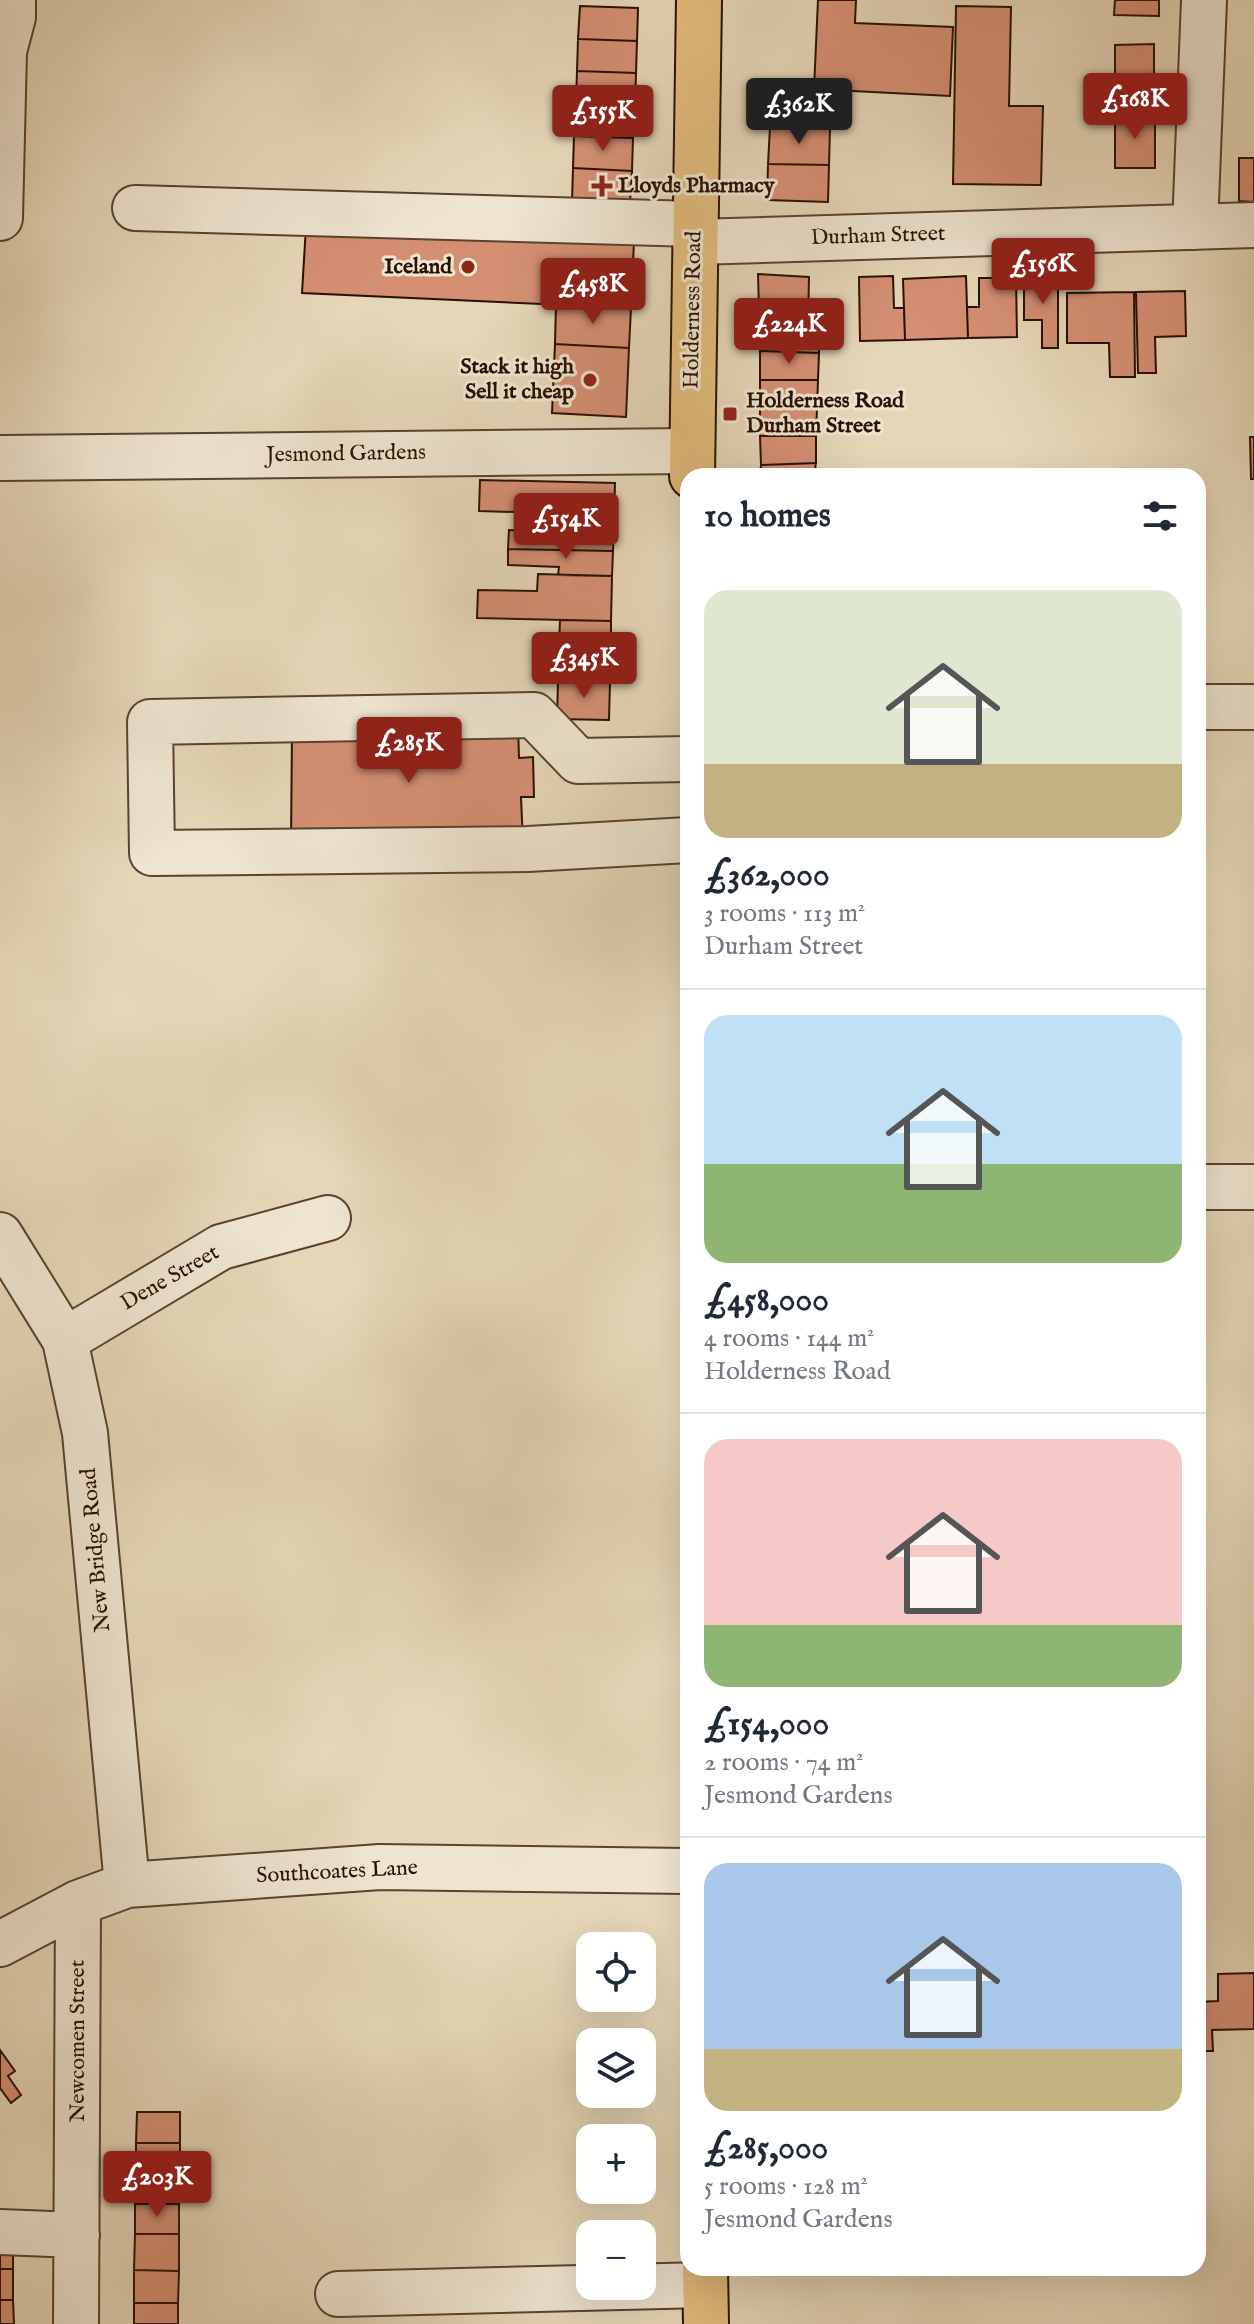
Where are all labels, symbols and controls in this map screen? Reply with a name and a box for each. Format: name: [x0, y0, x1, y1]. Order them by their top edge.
pin: £168K: [1079, 73, 1191, 141]
pin: £362K: [743, 78, 855, 146]
text: £168K: [1101, 82, 1169, 115]
pin: £155K: [547, 85, 659, 153]
text: £362K: [764, 87, 834, 120]
text: £155K: [570, 94, 636, 127]
place label: Lloyds Pharmacy: [618, 172, 776, 200]
marker: Lloyds Pharmacy: [593, 177, 611, 195]
street label: Durham Street: [810, 220, 946, 252]
street label: Holderness Road: [678, 231, 708, 389]
pin: £156K: [987, 238, 1099, 306]
text: £156K: [1010, 247, 1076, 280]
place label: Iceland: [384, 253, 453, 281]
marker: Iceland: [459, 258, 477, 276]
pin: £458K: [537, 258, 649, 326]
text: £458K: [558, 267, 628, 300]
pin: £224K: [733, 298, 845, 366]
text: £224K: [752, 307, 826, 340]
place label: Stack it high Sell it cheap: [460, 353, 574, 406]
marker: Stack it high Sell it cheap: [581, 371, 599, 389]
place label: Holderness Road Durham Street: [746, 387, 905, 440]
marker: Holderness Road Durham Street: [721, 405, 739, 423]
street label: Jesmond Gardens: [263, 439, 426, 469]
pin: £154K: [510, 493, 622, 561]
icon: filters: [1138, 494, 1182, 538]
text: 10 homes: [704, 495, 831, 538]
text: £154K: [532, 502, 600, 535]
pin: £345K: [528, 632, 640, 700]
text: £345K: [550, 641, 618, 674]
icon: home: [871, 642, 1015, 786]
pin: £285K: [353, 717, 465, 785]
text: £285K: [375, 726, 443, 759]
text: £362,000: [704, 854, 830, 897]
text: 3 rooms · 113 m²: [704, 897, 865, 930]
text: Durham Street: [704, 930, 863, 963]
icon: home: [871, 1067, 1015, 1211]
street label: Dene Street: [116, 1238, 225, 1317]
text: £458,000: [704, 1279, 829, 1322]
text: 4 rooms · 144 m²: [704, 1322, 875, 1355]
text: Holderness Road: [704, 1355, 891, 1388]
street label: New Bridge Road: [75, 1467, 117, 1633]
icon: home: [871, 1491, 1015, 1635]
text: £154,000: [704, 1703, 829, 1746]
text: 2 rooms · 74 m²: [704, 1746, 864, 1779]
text: Jesmond Gardens: [704, 1779, 893, 1812]
street label: Southcoates Lane: [256, 1854, 418, 1890]
icon: home: [871, 1915, 1015, 2059]
map controls: [576, 1932, 656, 2300]
button: locate: [576, 1932, 656, 2012]
street label: Newcomen Street: [64, 1959, 92, 2122]
button: layers: [576, 2028, 656, 2108]
button: +: [576, 2124, 656, 2204]
text: £285,000: [704, 2127, 828, 2170]
pin: £203K: [101, 2151, 213, 2219]
text: £203K: [121, 2160, 193, 2193]
text: 5 rooms · 128 m²: [704, 2170, 868, 2203]
text: Jesmond Gardens: [704, 2203, 893, 2236]
button: −: [576, 2220, 656, 2300]

